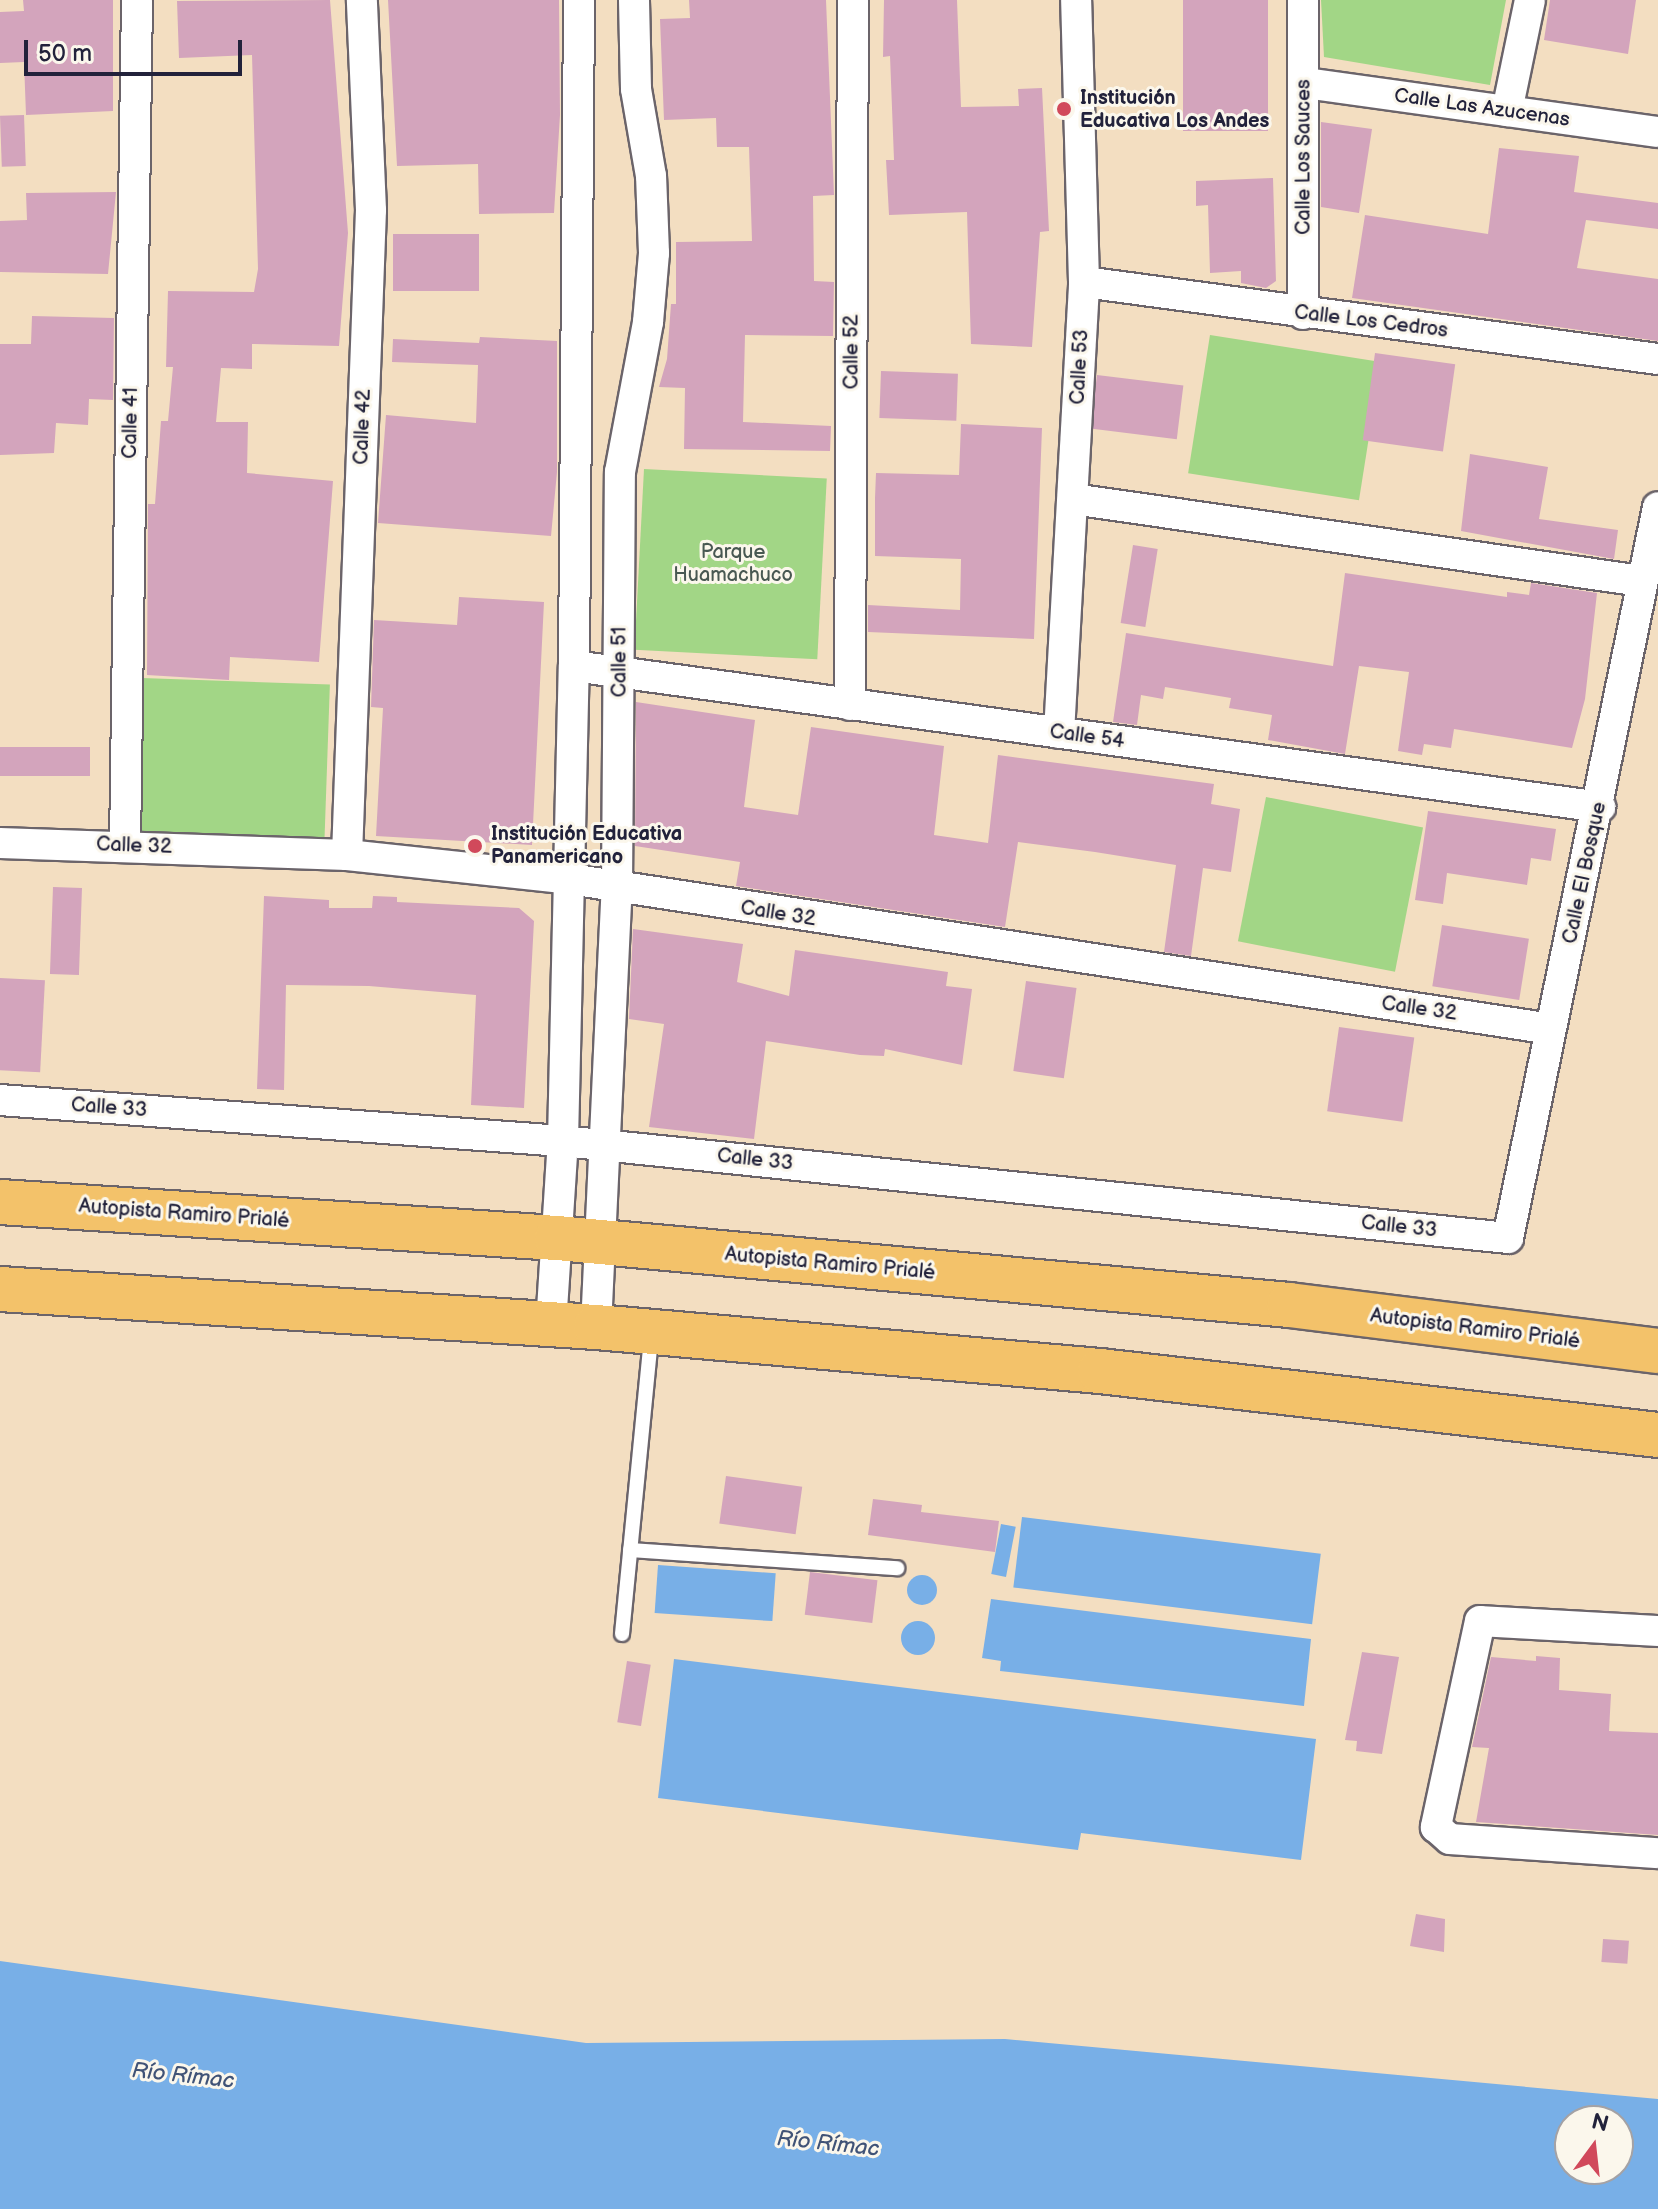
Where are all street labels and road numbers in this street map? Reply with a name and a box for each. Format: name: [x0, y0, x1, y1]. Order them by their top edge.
street label: Calle Los Sauces: [1292, 79, 1316, 235]
street label: Calle Las Azucenas: [1393, 84, 1571, 132]
street label: Calle Los Cedros: [1293, 301, 1449, 343]
street label: Calle 52: [840, 315, 864, 389]
street label: Calle 53: [1066, 329, 1094, 405]
street label: Calle 41: [118, 387, 144, 459]
street label: Calle 42: [350, 389, 376, 465]
street label: Calle 51: [608, 627, 632, 697]
street label: Calle 54: [1048, 720, 1126, 754]
street label: Calle El Bosque: [1558, 800, 1612, 946]
street label: Calle 32: [96, 833, 172, 859]
street label: Calle 32: [739, 896, 817, 932]
street label: Calle 32: [1380, 992, 1458, 1026]
street label: Calle 33: [70, 1093, 148, 1123]
street label: Calle 33: [716, 1144, 794, 1176]
street label: Autopista Ramiro Prialé: [78, 1195, 290, 1233]
street label: Calle 33: [1360, 1211, 1438, 1243]
street label: Autopista Ramiro Prialé: [724, 1243, 936, 1285]
street label: Autopista Ramiro Prialé: [1369, 1304, 1581, 1354]

